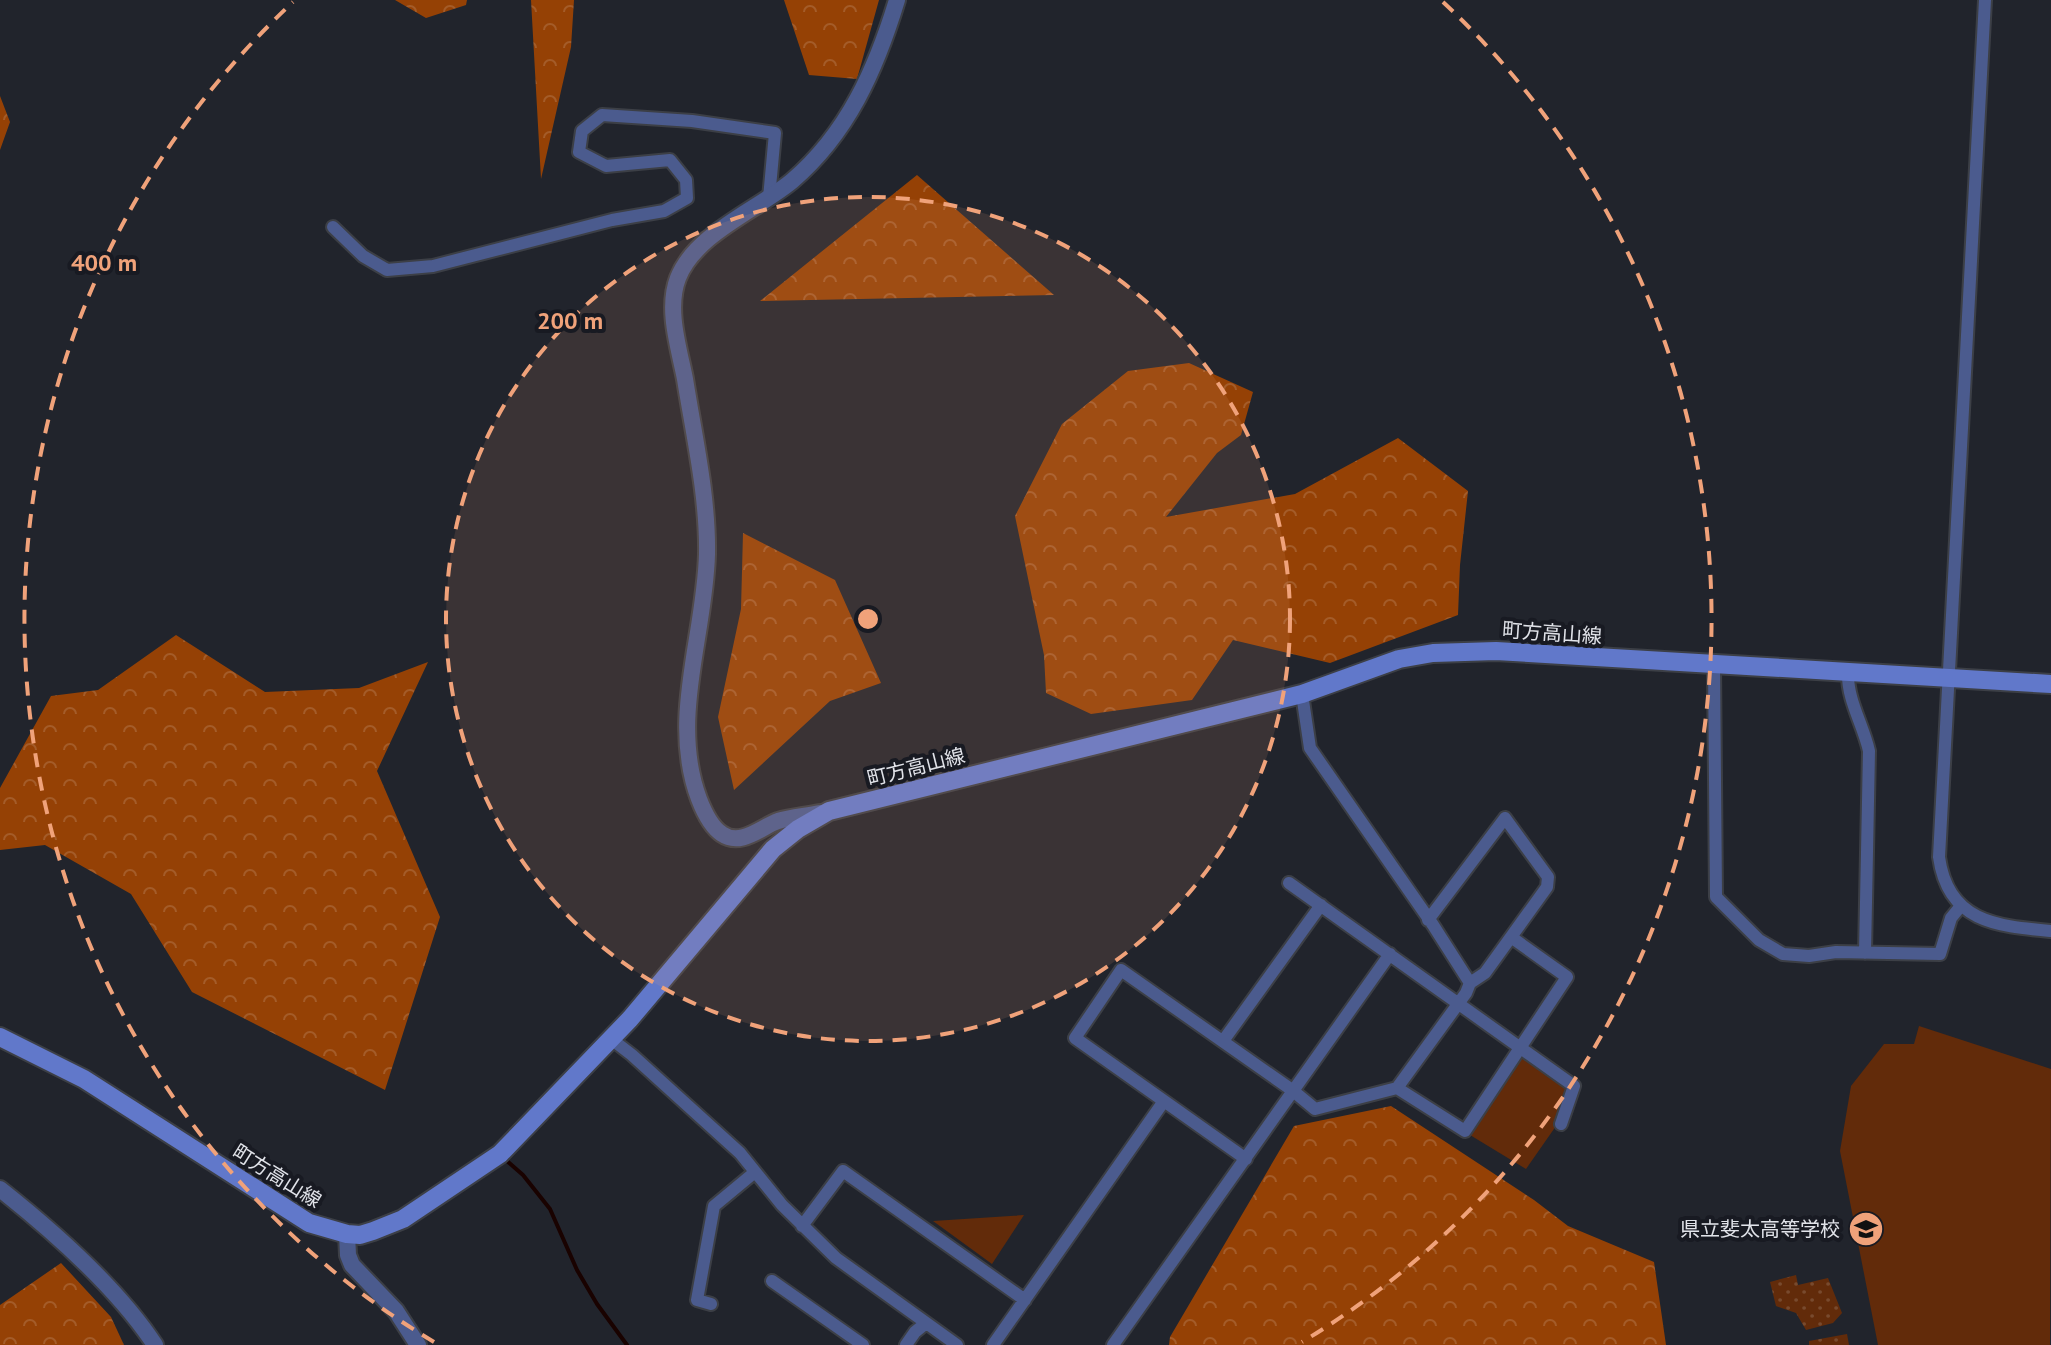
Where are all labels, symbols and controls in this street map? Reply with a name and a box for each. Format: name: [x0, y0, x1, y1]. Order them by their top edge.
text: 400 m: [71, 247, 137, 278]
text: 200 m: [537, 305, 603, 336]
centre of rings: [854, 605, 882, 633]
street label: 町方高山線: [1501, 617, 1603, 649]
street label: 町方高山線: [864, 742, 968, 792]
street label: 町方高山線: [228, 1138, 326, 1214]
school or university icon: 県立斐太高等学校: [1847, 1210, 1885, 1248]
place label: 県立斐太高等学校: [1680, 1216, 1840, 1242]

